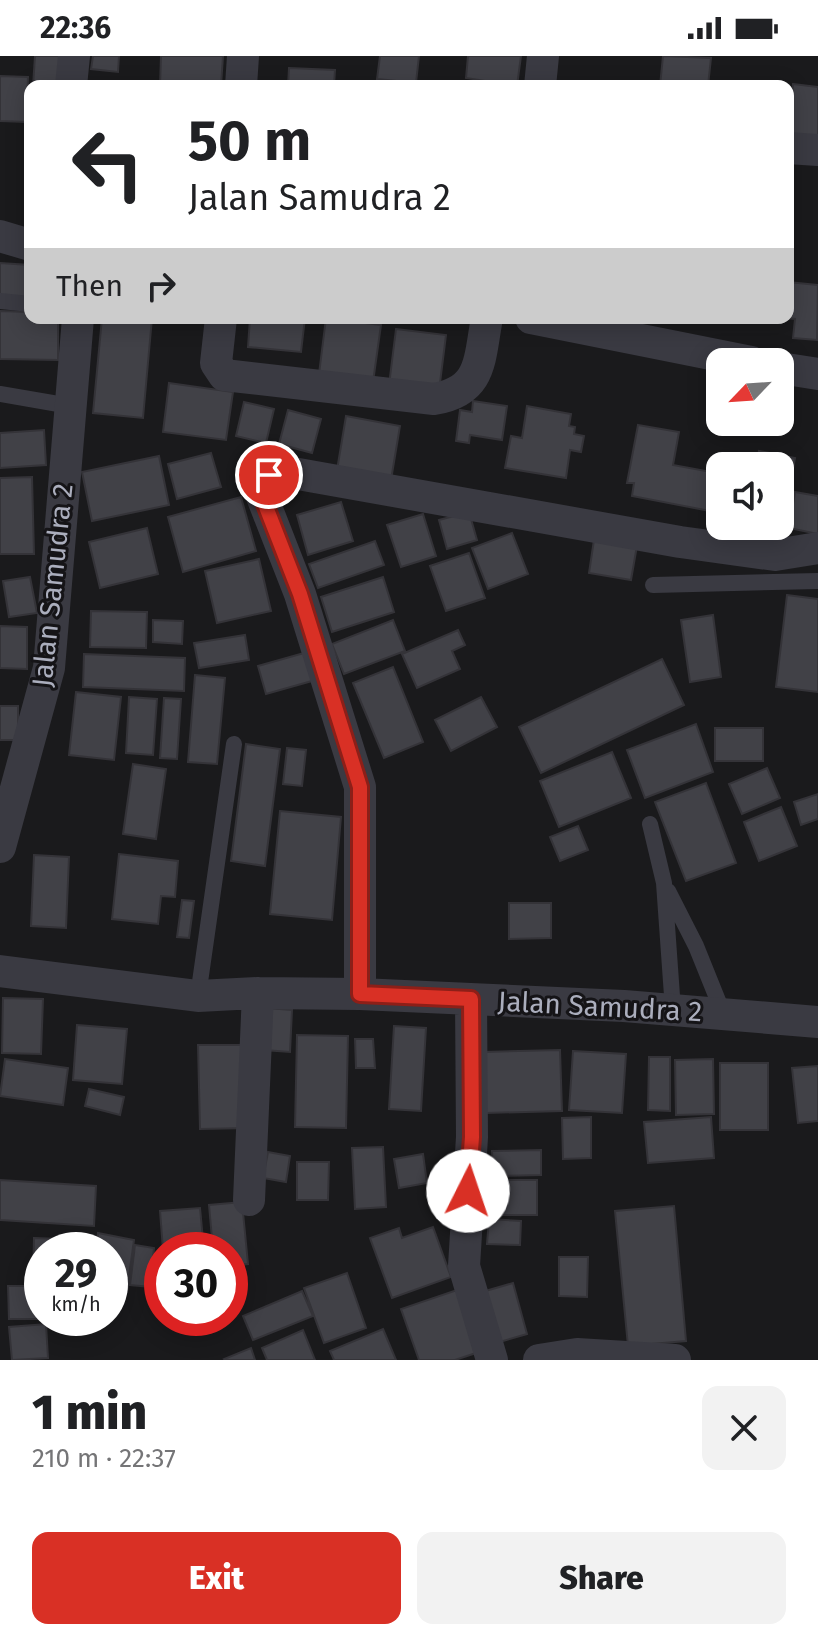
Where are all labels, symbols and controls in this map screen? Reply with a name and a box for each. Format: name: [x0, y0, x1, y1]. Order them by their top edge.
text: 22:36: [40, 10, 111, 46]
text: 50 m: [188, 108, 311, 175]
icon: left: [56, 112, 160, 216]
text: Jalan Samudra 2: [188, 176, 451, 220]
icon: right: [139, 264, 183, 308]
text: Then: [56, 268, 123, 304]
north arrow: [706, 348, 794, 436]
map controls: [706, 348, 794, 540]
pin: [235, 441, 303, 509]
button: sound: [706, 452, 794, 540]
icon: arrive: [247, 453, 291, 497]
street label: Jalan Samudra 2: [25, 482, 80, 688]
street label: Jalan Samudra 2: [497, 985, 703, 1028]
position arrow: [426, 1149, 510, 1233]
speed limit sign: 30: [144, 1232, 248, 1336]
text: 29: [55, 1250, 97, 1298]
text: km/h: [51, 1292, 101, 1316]
text: 1 min: [32, 1384, 147, 1442]
button: close: [702, 1386, 786, 1470]
text: 210 m · 22:37: [32, 1443, 176, 1474]
button: Exit: [32, 1532, 401, 1624]
button: Share: [417, 1532, 786, 1624]

